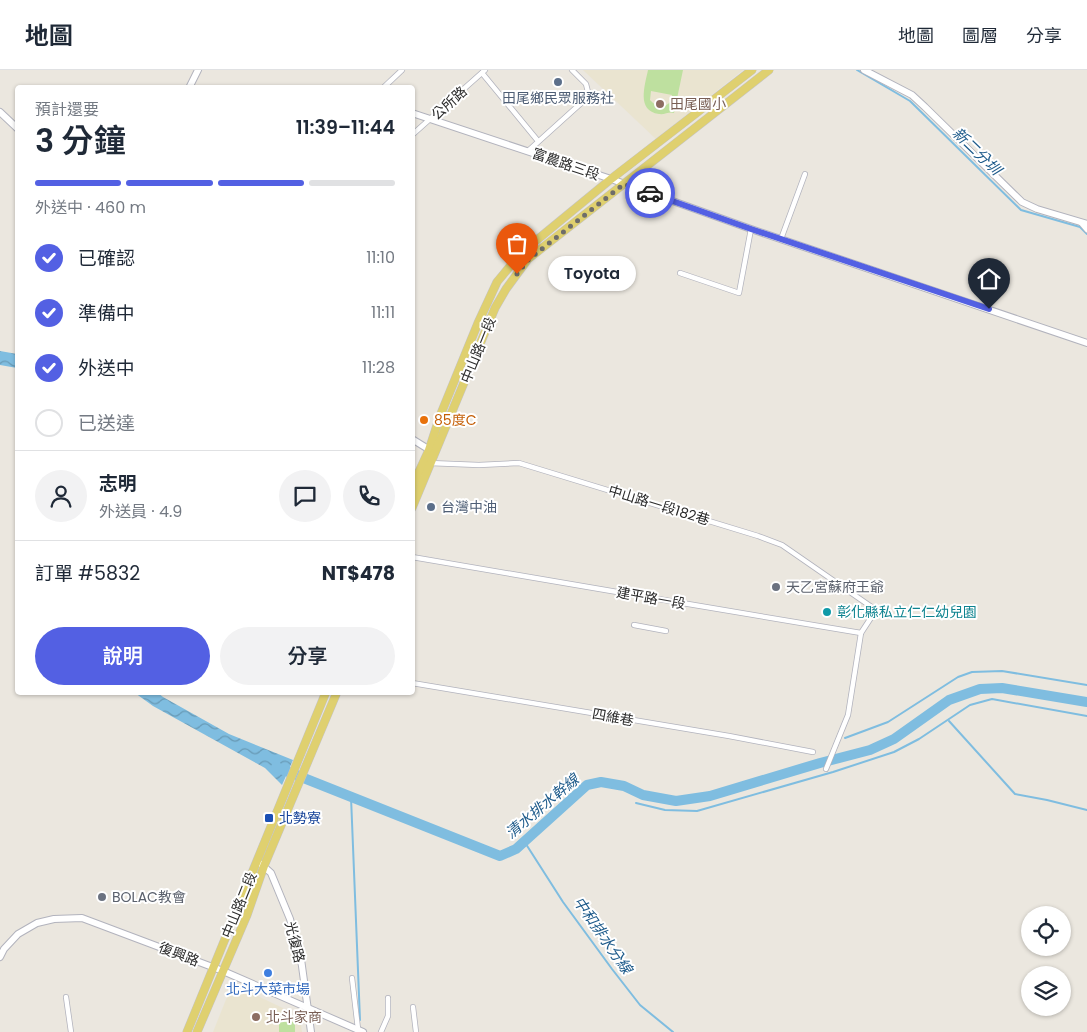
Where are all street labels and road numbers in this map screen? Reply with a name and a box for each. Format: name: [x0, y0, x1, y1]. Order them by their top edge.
street label: 公所路: [427, 82, 471, 124]
street label: 富農路三段: [530, 143, 602, 185]
street label: 中山路一段: [456, 314, 500, 386]
street label: 中山路一段182巷: [606, 480, 712, 530]
street label: 建平路一段: [615, 582, 687, 614]
street label: 四維巷: [591, 704, 635, 730]
street label: 中山路二段: [217, 869, 261, 941]
street label: 光復路: [280, 919, 310, 965]
street label: 復興路: [156, 937, 202, 971]

